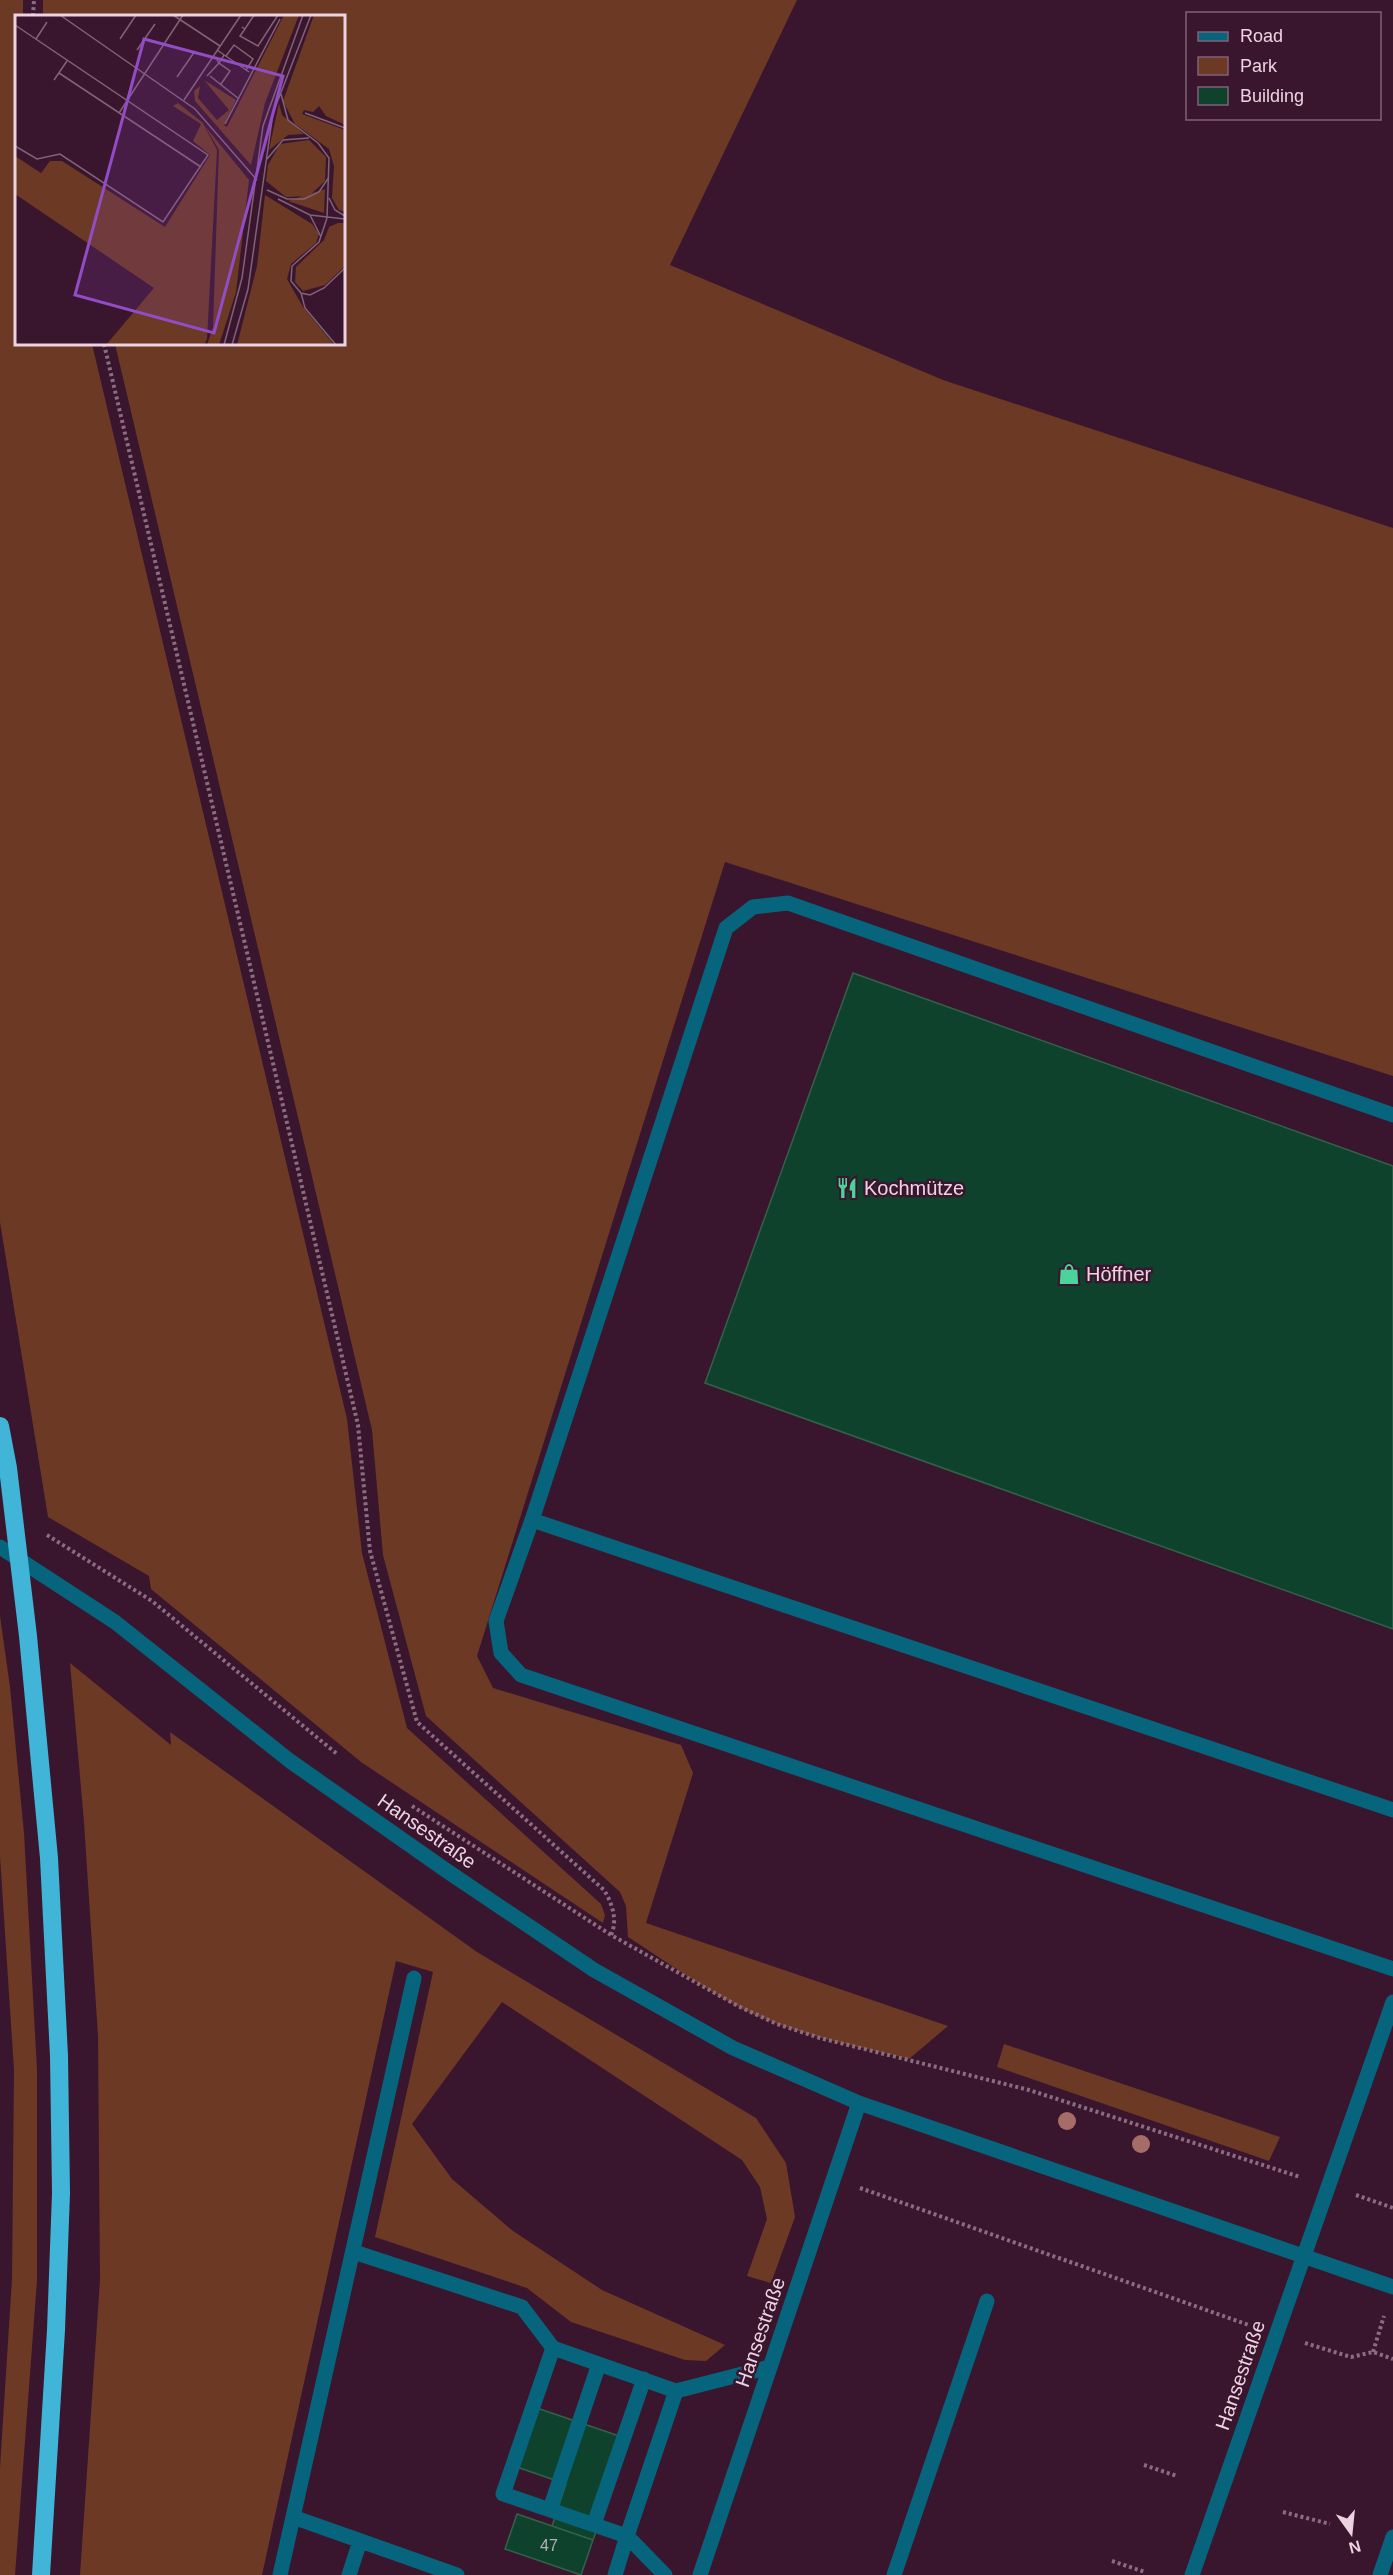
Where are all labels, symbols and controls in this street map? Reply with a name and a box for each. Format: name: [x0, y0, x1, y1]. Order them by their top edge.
legend: [1186, 12, 1381, 120]
inset map: [15, 15, 345, 345]
text: Road: [1240, 26, 1283, 46]
text: Park: [1240, 56, 1278, 76]
text: Building: [1240, 86, 1304, 106]
restaurant icon: Kochmütze: [835, 1176, 859, 1200]
place label: Kochmütze: [864, 1177, 964, 1199]
shop icon: Höffner: [1057, 1262, 1081, 1286]
place label: Höffner: [1086, 1263, 1152, 1285]
street label: Hansestraße: [374, 1789, 480, 1873]
street label: Hansestraße: [731, 2274, 789, 2390]
street label: Hansestraße: [1211, 2317, 1269, 2433]
north arrow: [1321, 2503, 1381, 2563]
house number: 47: [540, 2537, 558, 2554]
text: N: [1347, 2537, 1363, 2557]

